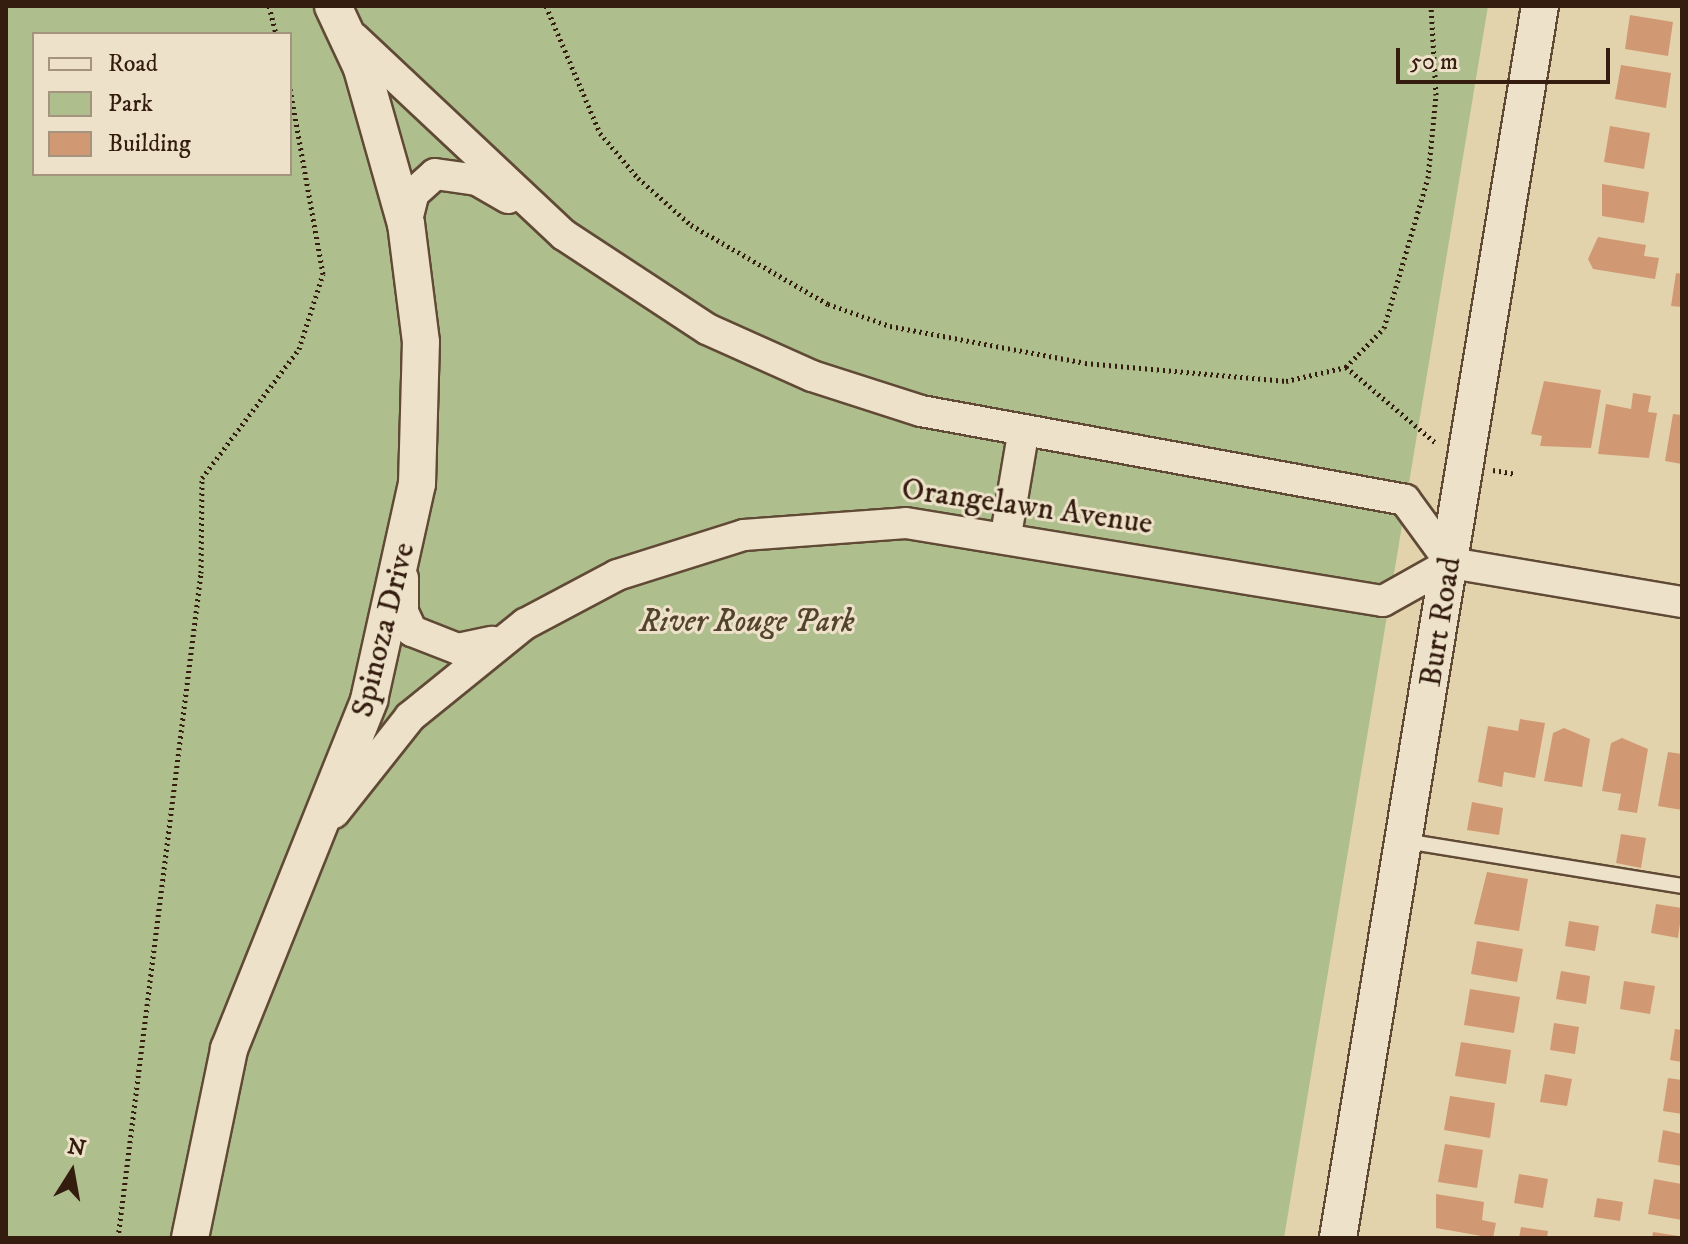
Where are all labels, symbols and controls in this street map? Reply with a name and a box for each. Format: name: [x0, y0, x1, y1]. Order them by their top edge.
legend: [32, 32, 292, 176]
scale bar: [1400, 32, 1614, 82]
text: 50 m: [1410, 47, 1458, 77]
text: Road: [108, 49, 158, 79]
text: Park: [108, 89, 153, 119]
text: Building: [108, 129, 191, 159]
street label: Orangelawn Avenue: [899, 470, 1155, 544]
street label: Spinoza Drive: [344, 539, 424, 721]
street label: Burt Road: [1412, 554, 1470, 690]
park label: River Rouge Park: [639, 603, 855, 641]
north arrow: [32, 1132, 112, 1212]
text: N: [65, 1133, 88, 1163]

